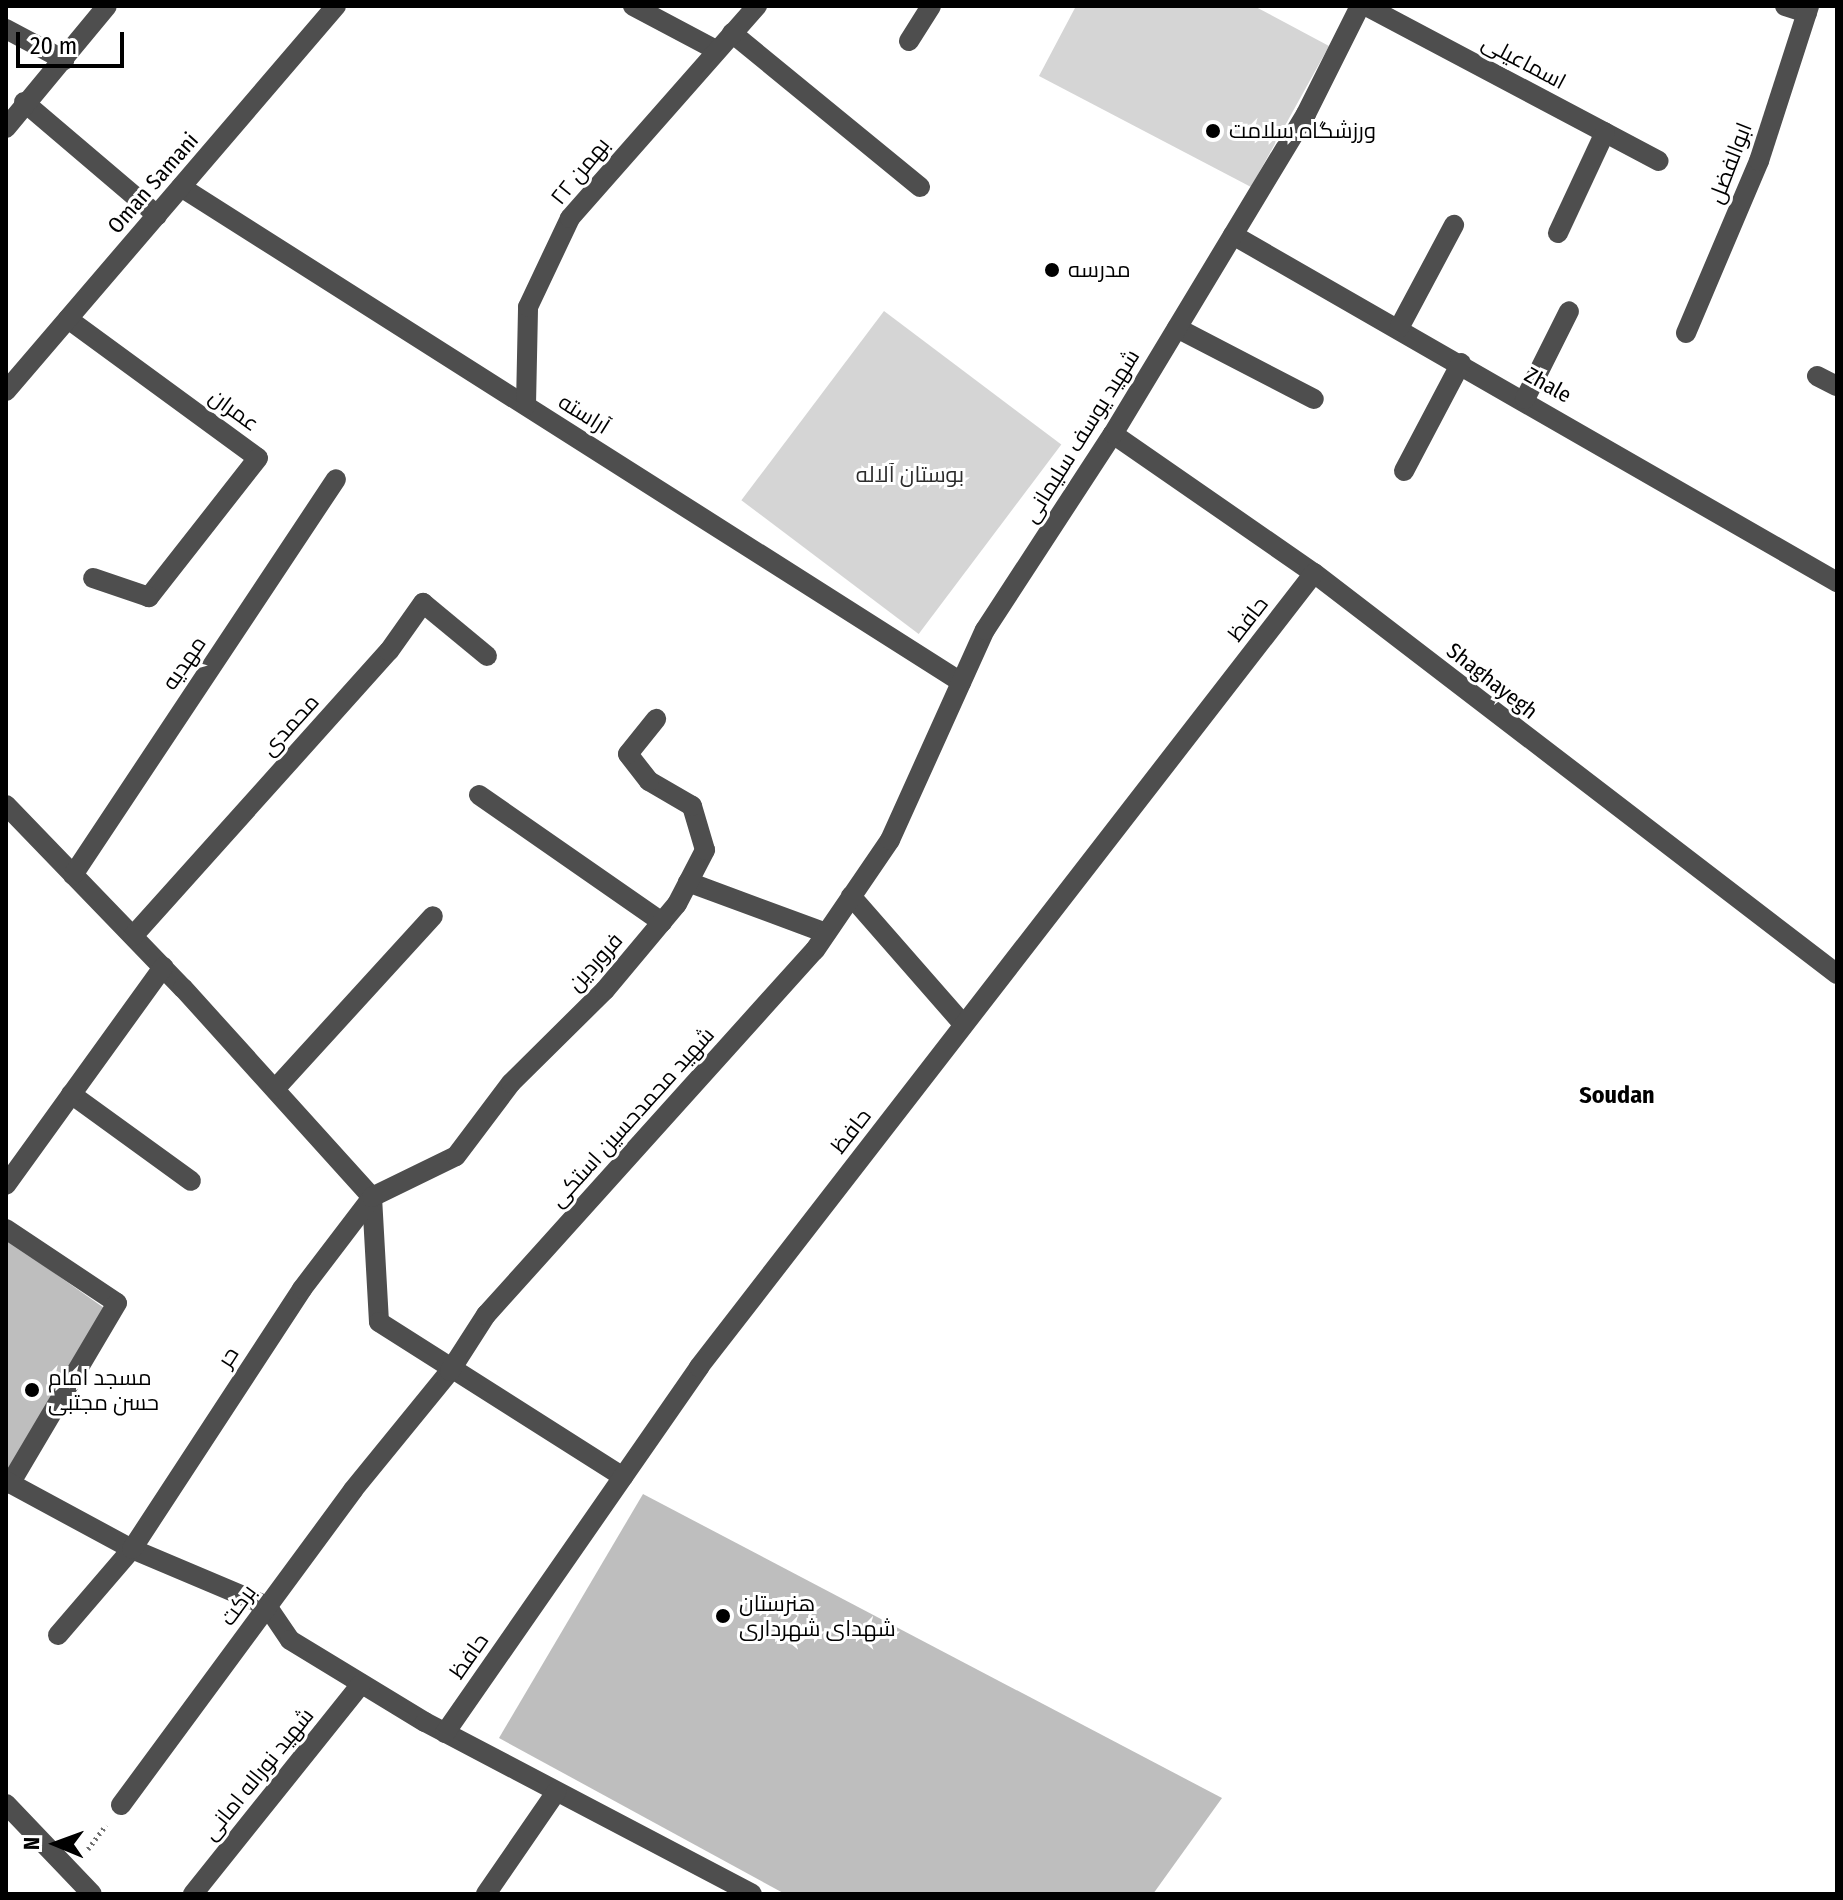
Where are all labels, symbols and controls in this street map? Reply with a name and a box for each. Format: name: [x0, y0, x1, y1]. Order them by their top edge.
scale bar: [20, 16, 128, 66]
street label: اسماعیلی: [1478, 29, 1570, 95]
text: 20 m: [30, 32, 77, 60]
place label: ورزشگاه سلامت: [1229, 118, 1376, 144]
street label: ابوالفضل: [1703, 119, 1757, 207]
marker: ورزشگاه سلامت: [1204, 122, 1222, 140]
street label: Oman Samani: [102, 127, 204, 239]
street label: ۲۲ بهمن: [545, 132, 615, 210]
place label: مدرسه: [1068, 257, 1131, 283]
marker: مدرسه: [1043, 261, 1061, 279]
street label: شهید یوسف سلیمانی: [1017, 344, 1145, 528]
street label: Zhale: [1520, 362, 1576, 408]
street label: عمران: [204, 383, 264, 437]
street label: آراسته: [554, 388, 614, 440]
park label: بوستان آلاله: [856, 462, 964, 488]
street label: حافظ: [1222, 591, 1274, 647]
street label: مهدیه: [157, 631, 211, 695]
street label: Shaghayegh: [1441, 637, 1543, 725]
street label: محمدی: [256, 689, 324, 761]
street label: فروردین: [562, 927, 628, 997]
street label: شهید محمدحسین استکی: [544, 1022, 720, 1212]
district label: Soudan: [1579, 1082, 1655, 1110]
street label: حافظ: [825, 1103, 877, 1159]
street label: حر: [212, 1342, 244, 1372]
place label: مسجد امام حسن مجتبی: [48, 1364, 159, 1416]
marker: مسجد امام حسن مجتبی: [23, 1381, 41, 1399]
street label: برکت: [214, 1579, 262, 1631]
place label: هنرستان شهدای شهرداری: [739, 1590, 896, 1642]
marker: هنرستان شهدای شهرداری: [714, 1607, 732, 1625]
street label: حافظ: [444, 1628, 494, 1684]
street label: شهید نوراله امانی: [197, 1703, 319, 1845]
north arrow: [16, 1804, 96, 1884]
text: N: [18, 1837, 45, 1850]

